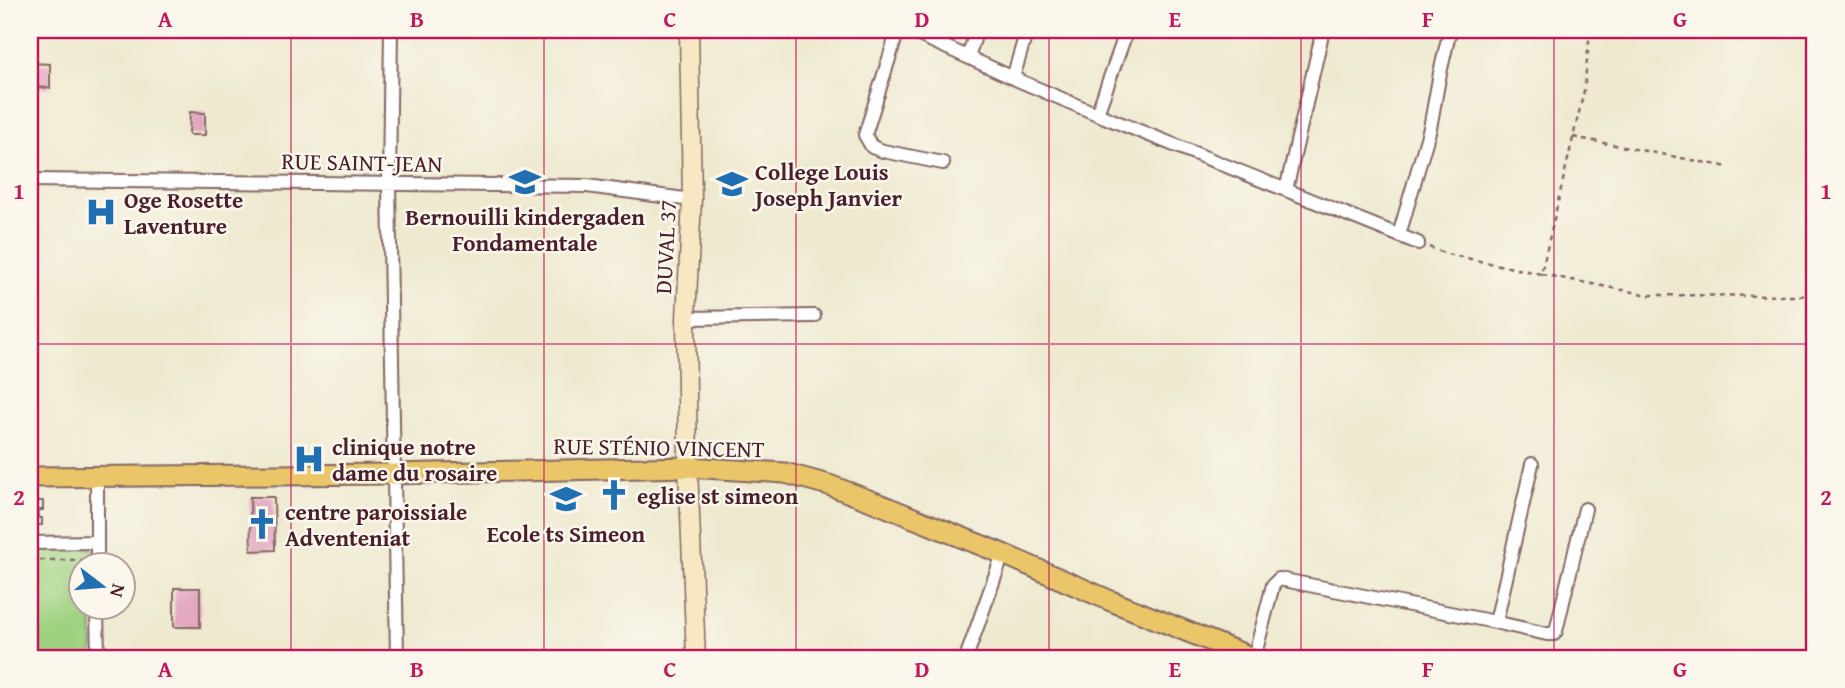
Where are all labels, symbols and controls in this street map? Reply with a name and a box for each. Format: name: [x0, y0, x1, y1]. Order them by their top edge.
text: A: [158, 2, 173, 35]
text: B: [410, 2, 424, 35]
text: C: [663, 2, 677, 35]
text: D: [915, 2, 930, 35]
text: E: [1169, 2, 1181, 35]
text: F: [1422, 2, 1434, 35]
text: G: [1673, 2, 1687, 35]
street label: RUE SAINT-JEAN: [281, 144, 443, 180]
place label: College Louis Joseph Janvier: [751, 155, 903, 214]
school or university icon: Bernouilli kindergaden Fondamentale: [508, 165, 542, 199]
school or university icon: College Louis Joseph Janvier: [715, 167, 749, 201]
text: 1: [13, 174, 25, 207]
text: 1: [1820, 174, 1832, 207]
place label: Oge Rosette Laventure: [124, 183, 243, 242]
hospital icon: Oge Rosette Laventure: [84, 195, 118, 229]
street label: DUVAL 37: [646, 199, 684, 295]
place label: Bernouilli kindergaden Fondamentale: [405, 200, 645, 259]
street label: RUE STÉNIO VINCENT: [553, 429, 765, 465]
place label: clinique notre dame du rosaire: [332, 430, 497, 489]
hospital icon: clinique notre dame du rosaire: [292, 442, 326, 476]
church icon: eglise st simeon: [597, 478, 631, 512]
place label: eglise st simeon: [637, 479, 799, 512]
text: 2: [13, 480, 25, 513]
text: 2: [1820, 480, 1832, 513]
school or university icon: Ecole ts Simeon: [549, 482, 583, 516]
place label: centre paroissiale Adventeniat: [285, 495, 467, 554]
church icon: centre paroissiale Adventeniat: [245, 507, 279, 541]
place label: Ecole ts Simeon: [487, 517, 646, 550]
north arrow: [66, 552, 136, 622]
text: N: [103, 581, 134, 601]
text: A: [158, 652, 173, 685]
text: B: [410, 652, 424, 685]
text: C: [663, 652, 677, 685]
text: D: [915, 652, 930, 685]
text: E: [1169, 652, 1181, 685]
text: F: [1422, 652, 1434, 685]
text: G: [1673, 652, 1687, 685]

